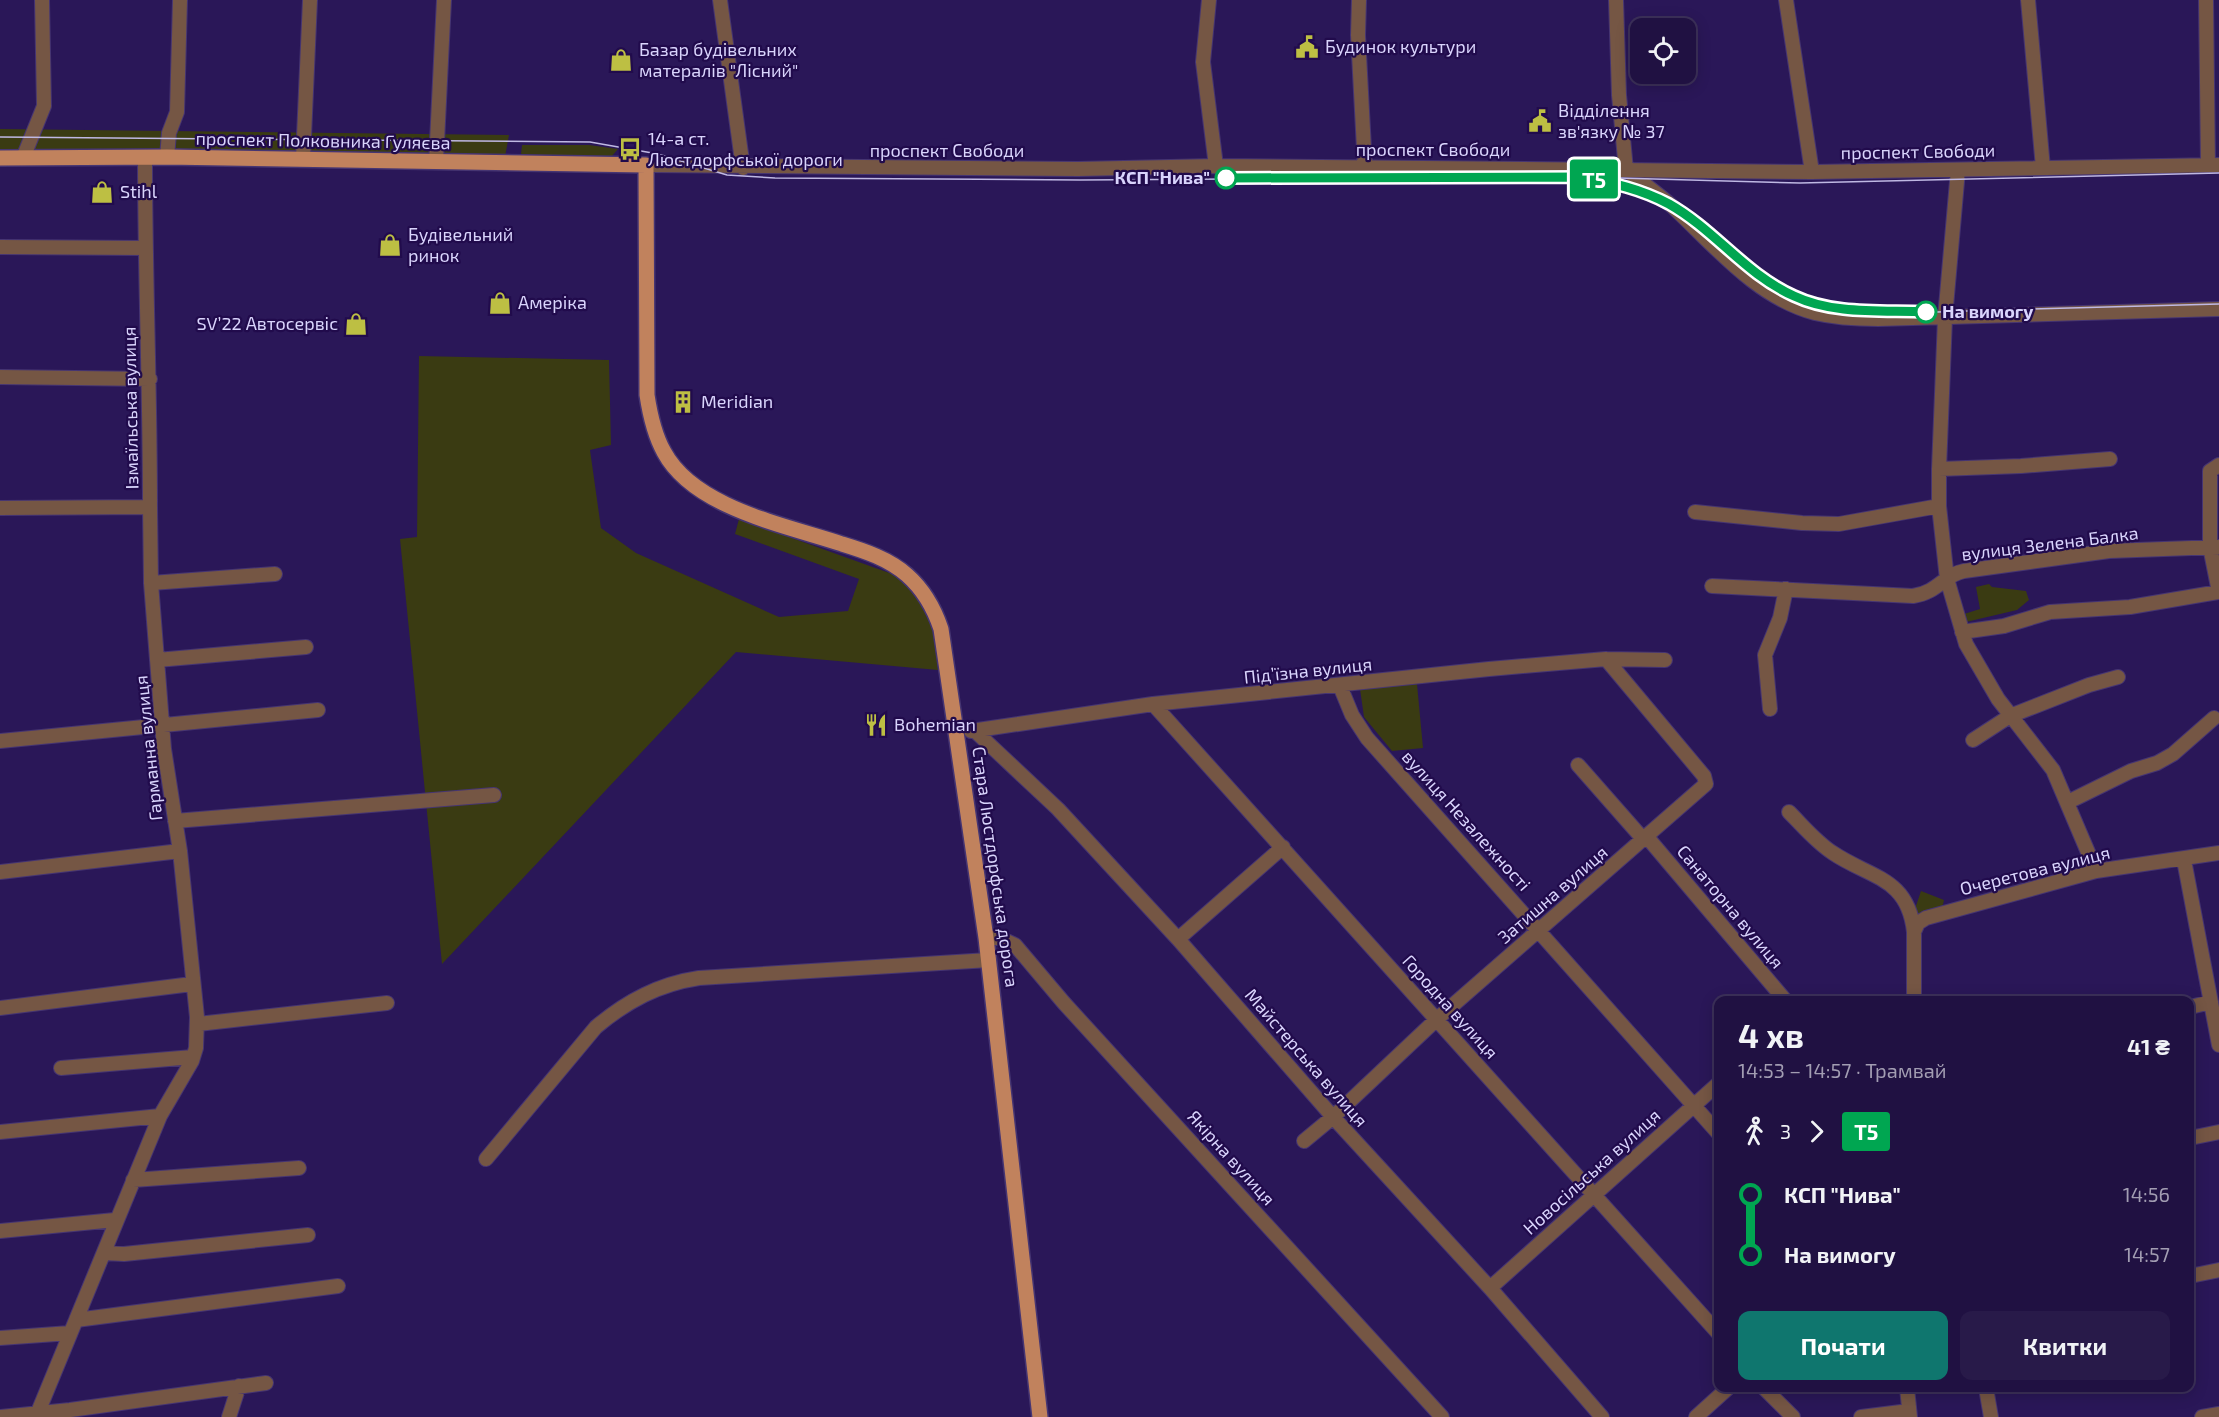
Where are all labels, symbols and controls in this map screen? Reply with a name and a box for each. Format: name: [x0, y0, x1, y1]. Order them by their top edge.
map controls: [1630, 18, 1696, 84]
button: locate: [1630, 18, 1696, 84]
public building icon: Будинок культури: [1294, 34, 1320, 60]
place label: Будинок культури: [1325, 35, 1476, 57]
place label: Базар будівельних матералів "Лісний": [639, 38, 798, 81]
shop icon: Базар будівельних матералів "Лісний": [608, 47, 634, 73]
place label: Відділення зв'язку № 37: [1558, 99, 1665, 142]
public building icon: Відділення зв'язку № 37: [1527, 108, 1553, 134]
street label: проспект Полковника Гуляєва: [195, 127, 451, 153]
place label: 14-а ст. Люстдорфської дороги: [648, 127, 843, 170]
bus stop icon: 14-а ст. Люстдорфської дороги: [617, 136, 643, 162]
street label: проспект Свободи: [1356, 138, 1510, 160]
street label: проспект Свободи: [870, 139, 1024, 161]
street label: проспект Свободи: [1841, 139, 1995, 163]
line badge: T5: [1567, 160, 1621, 198]
place label: КСП "Нива": [1115, 166, 1210, 188]
marker: КСП "Нива": [1215, 167, 1237, 189]
text: T5: [1582, 167, 1606, 192]
shop icon: Stihl: [89, 179, 115, 205]
place label: Stihl: [120, 180, 158, 202]
place label: Будівельний ринок: [408, 223, 513, 266]
shop icon: Будівельний ринок: [377, 232, 403, 258]
shop icon: Амеріка: [487, 290, 513, 316]
place label: Амеріка: [518, 291, 587, 313]
place label: На вимогу: [1942, 300, 2034, 322]
marker: На вимогу: [1915, 301, 1937, 323]
shop icon: SV’22 Автосервіс: [343, 311, 369, 337]
place label: SV’22 Автосервіс: [197, 312, 338, 334]
street label: Ізмаїльська вулиця: [118, 326, 142, 490]
building icon: Meridian: [670, 389, 696, 415]
place label: Meridian: [701, 390, 773, 412]
street label: вулиця Зелена Балка: [1960, 521, 2140, 565]
street label: Підʼїзна вулиця: [1243, 652, 1373, 688]
street label: Гарманна вулиця: [129, 674, 167, 822]
restaurant icon: Bohemian: [863, 712, 889, 738]
place label: Bohemian: [894, 713, 976, 735]
street label: Стара Люстдорфська дорога: [968, 745, 1024, 989]
street label: вулиця Незалежності: [1398, 746, 1536, 895]
street label: Санаторна вулиця: [1673, 840, 1789, 973]
street label: Затишна вулиця: [1493, 841, 1612, 948]
street label: Очеретова вулиця: [1957, 841, 2112, 899]
street label: Городна вулиця: [1398, 950, 1503, 1063]
street label: Майстерська вулиця: [1241, 984, 1373, 1131]
text: 4 хв: [1738, 1015, 1804, 1055]
text: 41 ₴: [2127, 1033, 2170, 1059]
text: 14:53 – 14:57 · Трамвай: [1738, 1058, 1947, 1082]
street label: Новосільська вулиця: [1518, 1104, 1664, 1239]
street label: Якірна вулиця: [1183, 1105, 1280, 1209]
icon: walk: [1738, 1115, 1771, 1148]
icon: forward: [1800, 1115, 1833, 1148]
text: 3: [1780, 1119, 1791, 1143]
text: T5: [1854, 1119, 1878, 1144]
text: КСП "Нива": [1784, 1181, 1901, 1207]
text: 14:56: [2123, 1182, 2170, 1206]
text: На вимогу: [1784, 1241, 1896, 1267]
text: 14:57: [2124, 1242, 2170, 1266]
button: Почати: [1738, 1311, 1948, 1380]
button: Квитки: [1960, 1311, 2170, 1380]

